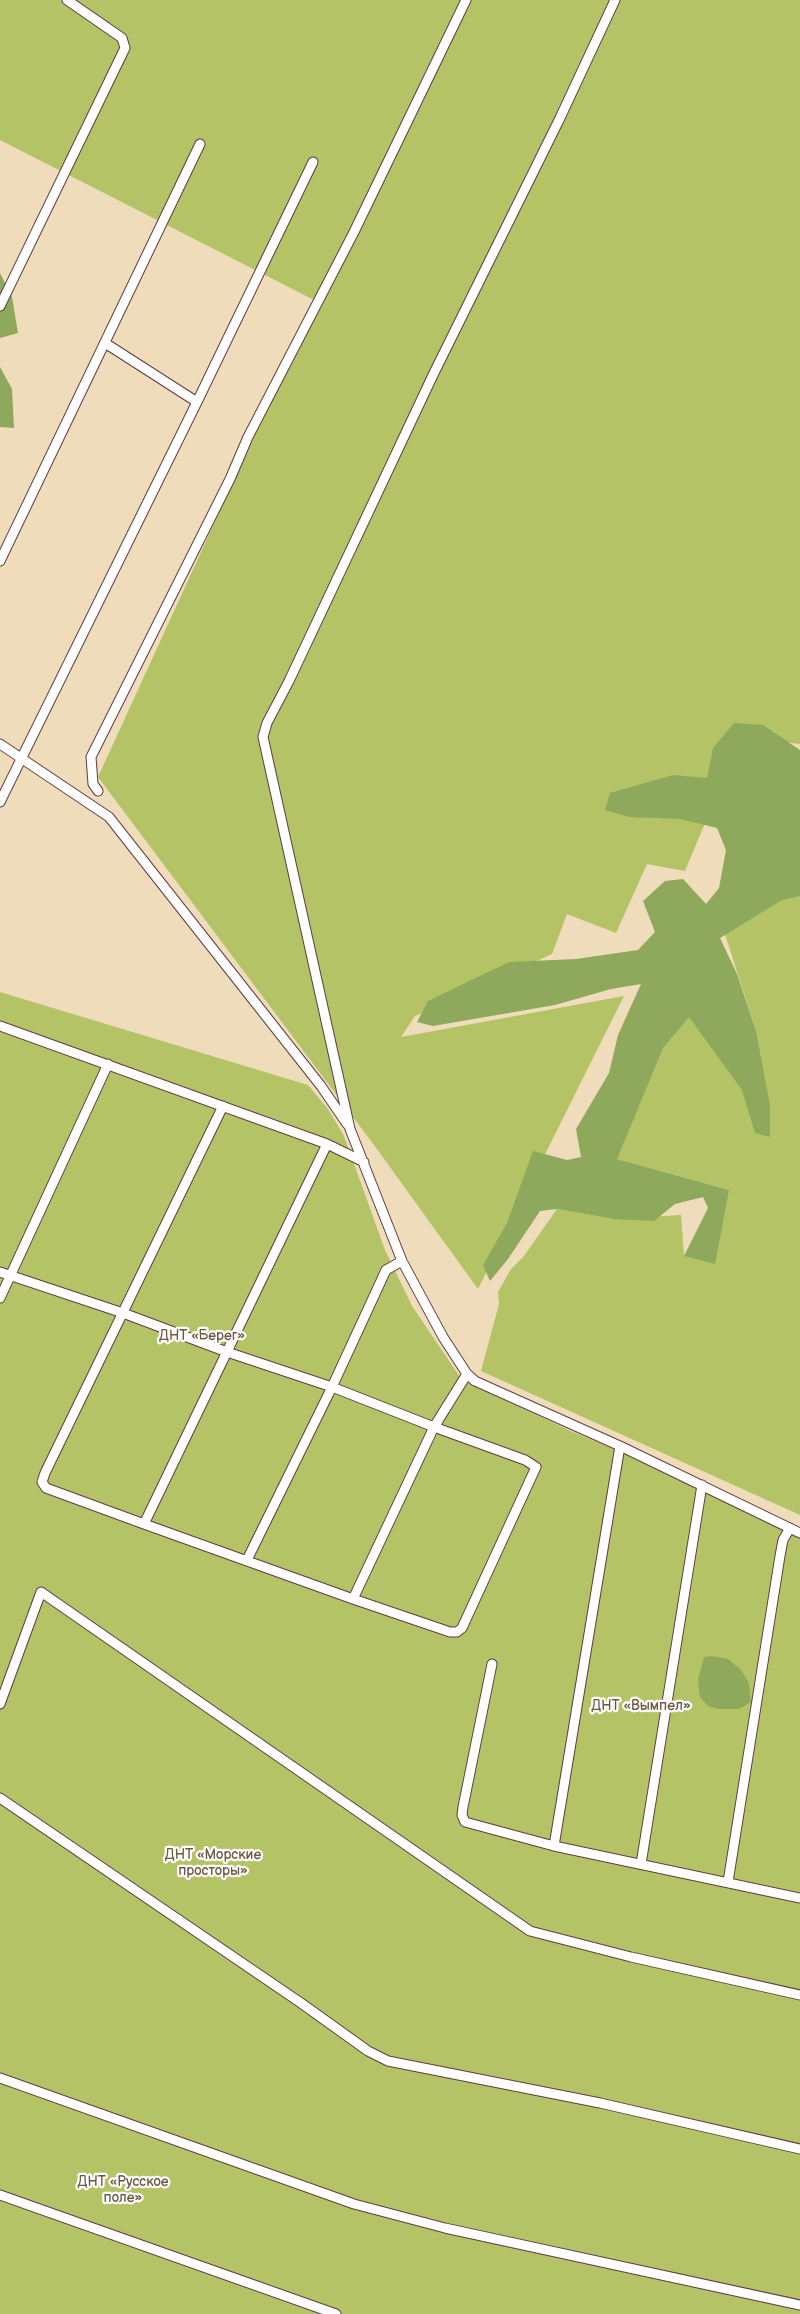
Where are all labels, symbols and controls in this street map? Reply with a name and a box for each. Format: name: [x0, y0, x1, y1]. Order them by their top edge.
park label: ДНТ «Берег»: [159, 1328, 245, 1344]
park label: ДНТ «Вымпел»: [591, 1698, 691, 1714]
park label: ДНТ «Морские просторы»: [165, 1847, 261, 1880]
park label: ДНТ «Русское поле»: [78, 2174, 168, 2206]

